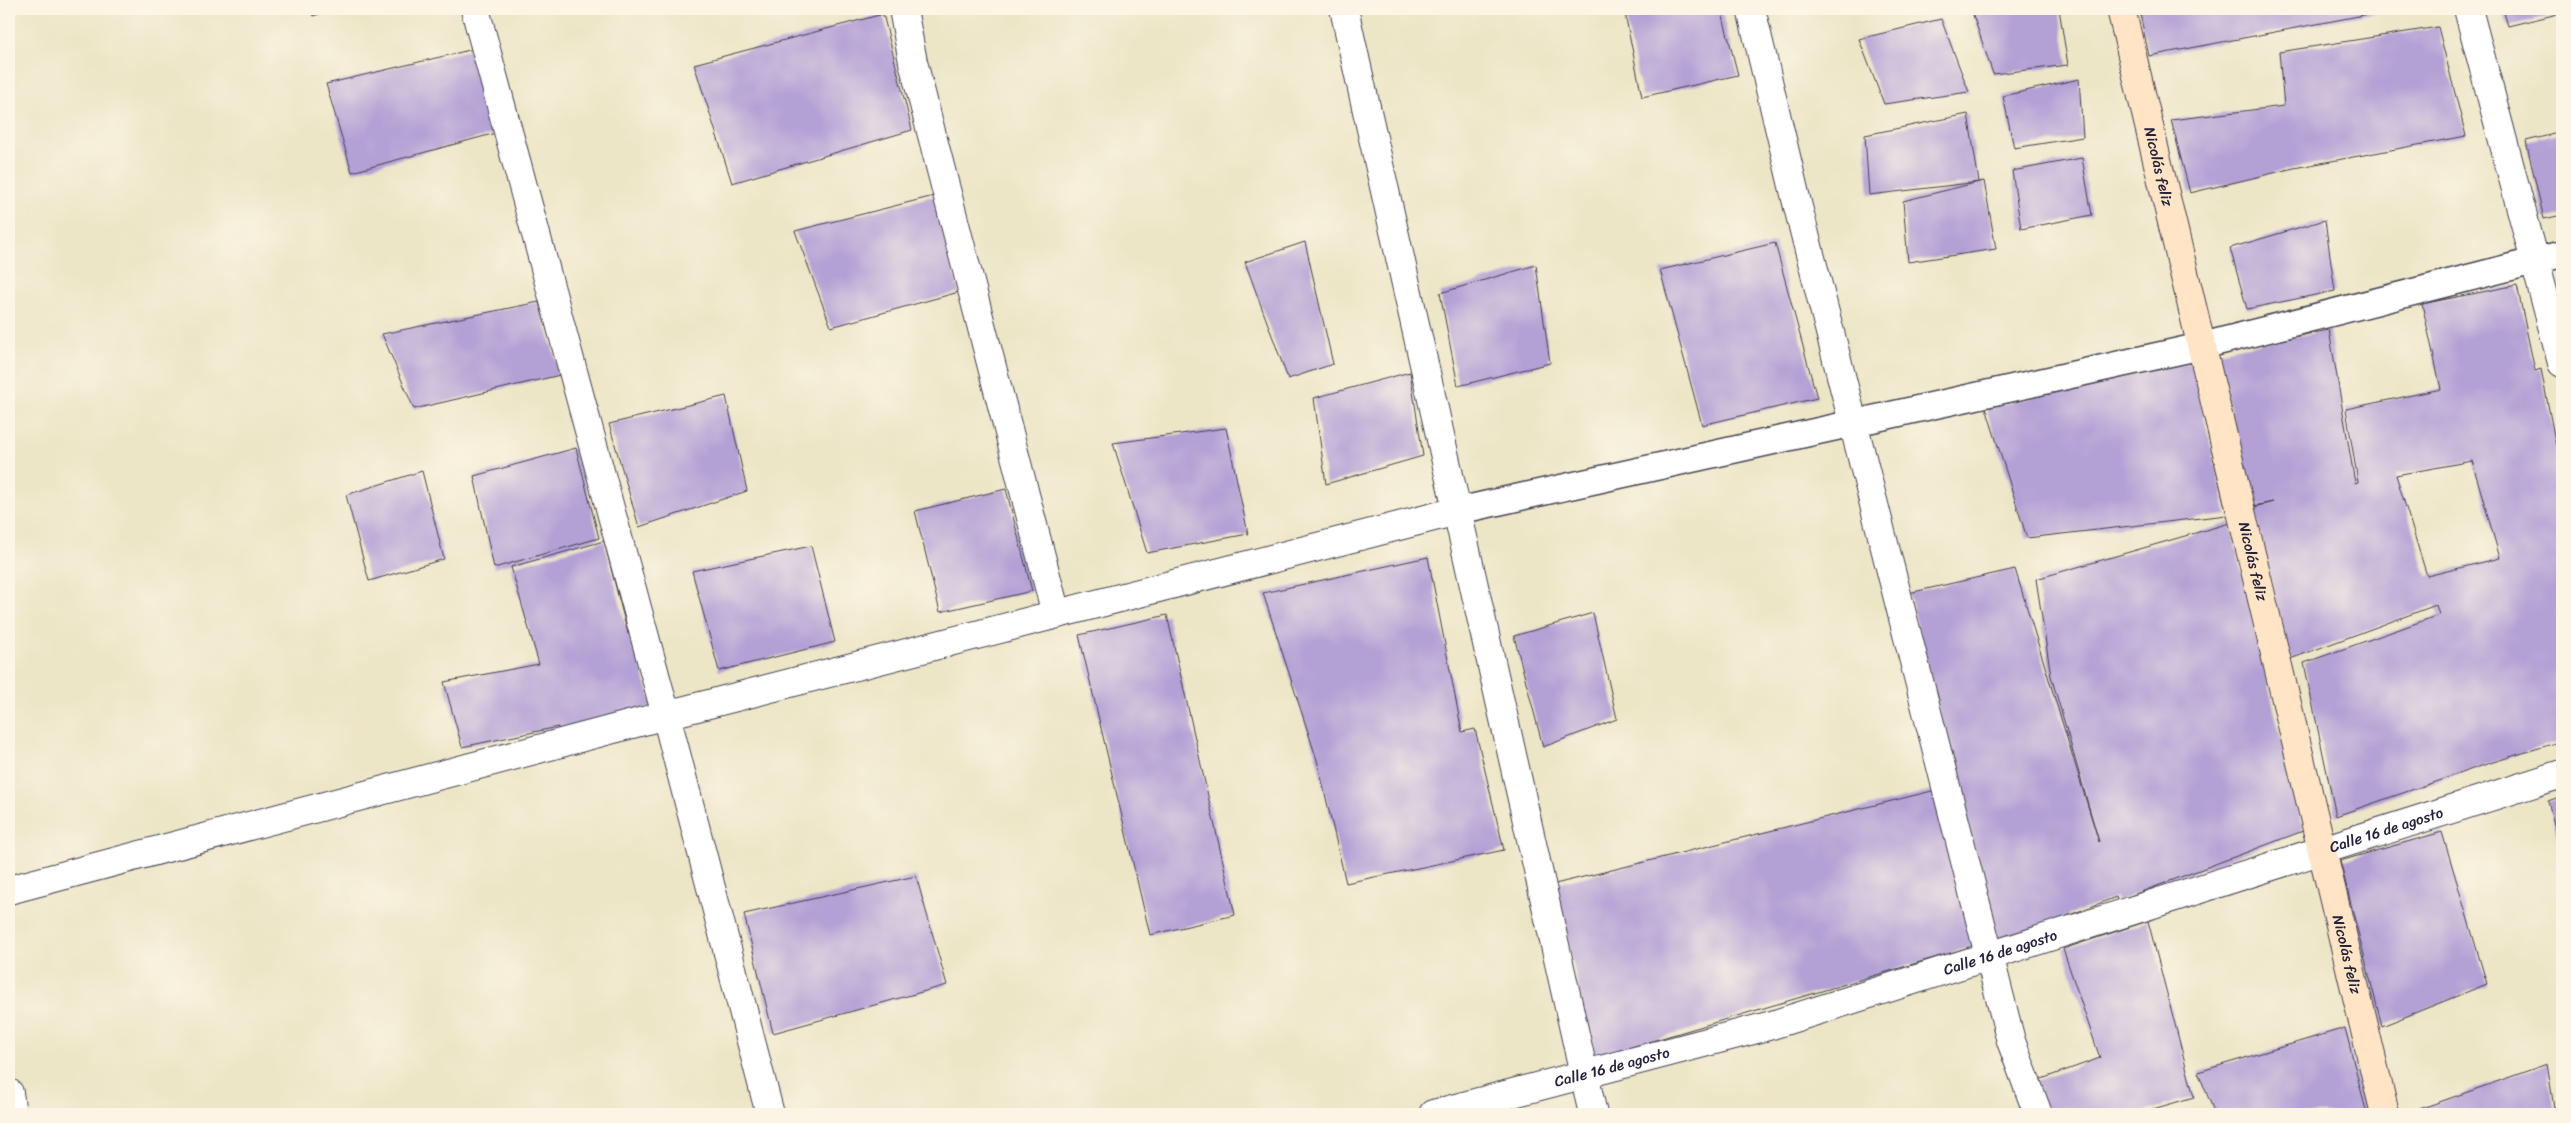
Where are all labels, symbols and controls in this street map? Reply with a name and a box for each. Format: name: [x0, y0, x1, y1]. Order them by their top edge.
street label: Nicolás feliz: [2137, 124, 2181, 210]
street label: Nicolás feliz: [2231, 519, 2275, 605]
street label: Calle 16 de agosto: [2326, 799, 2447, 860]
street label: Nicolás feliz: [2325, 912, 2369, 998]
street label: Calle 16 de agosto: [1940, 922, 2061, 983]
street label: Calle 16 de agosto: [1552, 1039, 1673, 1095]

